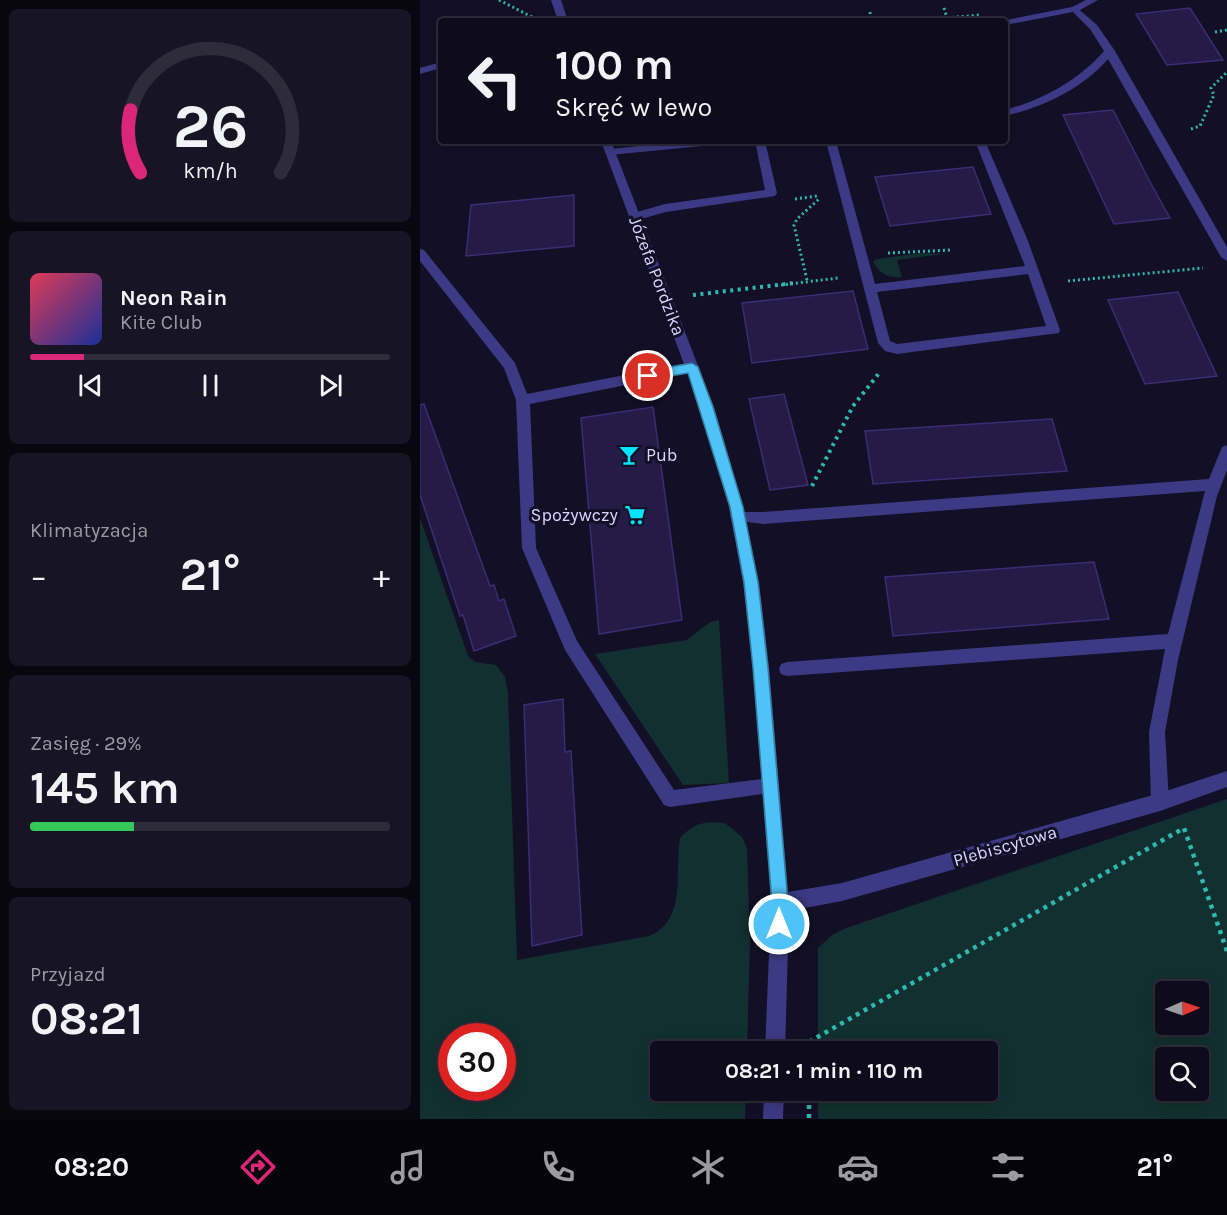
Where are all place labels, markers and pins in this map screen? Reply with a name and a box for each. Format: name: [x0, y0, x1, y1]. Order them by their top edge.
pin: [622, 350, 673, 401]
bar icon: Pub: [617, 443, 641, 467]
place label: Pub: [646, 444, 678, 466]
supermarket icon: Spożywczy: [623, 503, 647, 527]
place label: Spożywczy: [531, 504, 619, 526]

